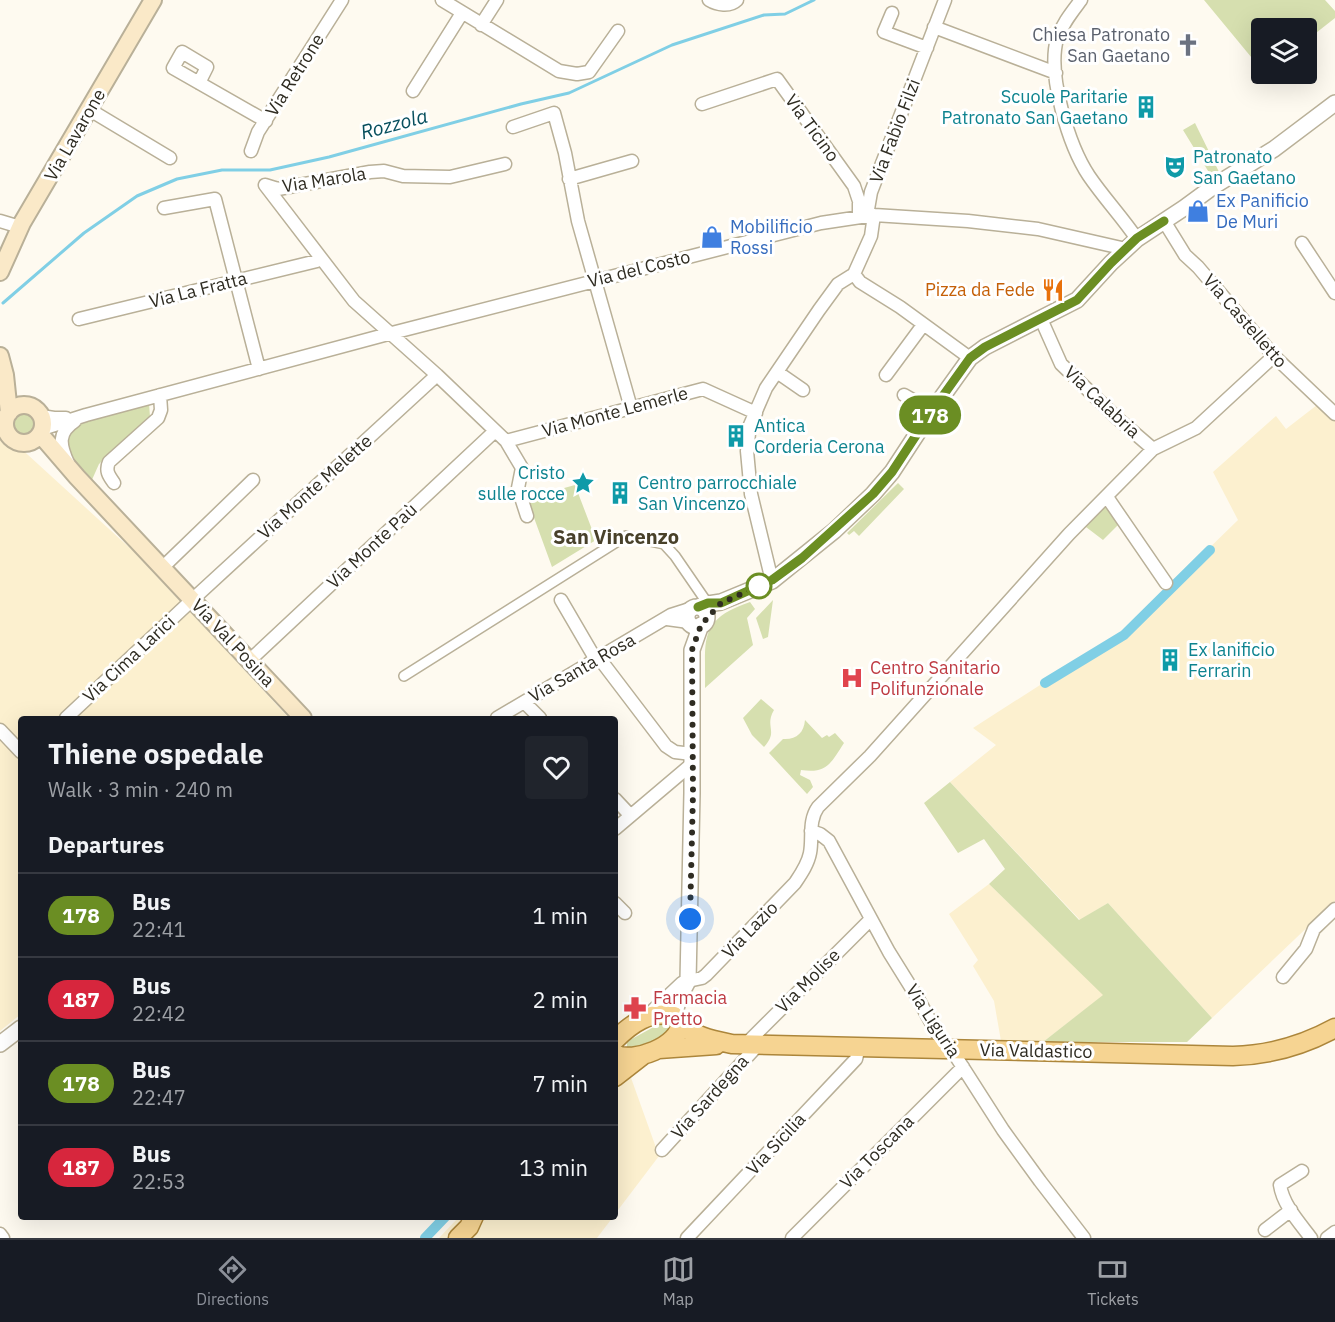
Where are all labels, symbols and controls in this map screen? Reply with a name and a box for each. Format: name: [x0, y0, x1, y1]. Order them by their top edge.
map controls: [1251, 18, 1317, 84]
button: layers: [1251, 18, 1317, 84]
place label: Chiesa Patronato San Gaetano: [1032, 23, 1170, 67]
street label: Via Retrone: [260, 29, 329, 120]
church icon: Chiesa Patronato San Gaetano: [1175, 32, 1201, 58]
street label: Via Fabio Filzi: [864, 75, 925, 186]
street label: Via Lavarone: [39, 84, 110, 185]
place label: Scuole Paritarie Patronato San Gaetano: [942, 85, 1128, 129]
street label: Via Ticino: [780, 89, 845, 166]
building icon: Scuole Paritarie Patronato San Gaetano: [1133, 94, 1159, 120]
water label: Rozzola: [357, 102, 430, 145]
place label: Patronato San Gaetano: [1193, 145, 1296, 189]
theatre icon: Patronato San Gaetano: [1162, 154, 1188, 180]
street label: Via Marola: [280, 161, 368, 197]
place label: Ex Panificio De Muri: [1216, 189, 1309, 233]
shop icon: Ex Panificio De Muri: [1185, 198, 1211, 224]
place label: Mobilificio Rossi: [730, 215, 813, 259]
shop icon: Mobilificio Rossi: [699, 224, 725, 250]
street label: Via del Costo: [585, 245, 693, 292]
street label: Via La Fratta: [147, 266, 250, 313]
street label: Via Castelletto: [1198, 269, 1292, 372]
restaurant icon: Pizza da Fede: [1040, 277, 1066, 303]
place label: Pizza da Fede: [925, 278, 1035, 301]
street label: Via Calabria: [1059, 361, 1145, 443]
street label: Via Monte Lemerle: [539, 381, 691, 442]
line badge: 178: [896, 396, 964, 434]
text: 178: [911, 401, 949, 429]
place label: Antica Corderia Cerona: [754, 414, 885, 458]
building icon: Antica Corderia Cerona: [723, 423, 749, 449]
street label: Via Monte Melette: [253, 429, 377, 544]
place label: Cristo sulle rocce: [478, 461, 565, 505]
place icon: Cristo sulle rocce: [570, 470, 596, 496]
place label: Centro parrocchiale San Vincenzo: [638, 471, 797, 515]
building icon: Centro parrocchiale San Vincenzo: [607, 480, 633, 506]
street label: Via Monte Paù: [322, 498, 422, 593]
district label: San Vincenzo: [553, 523, 679, 550]
unlabelled marker: [746, 573, 772, 599]
street label: Via Val Posina: [187, 594, 280, 692]
street label: Via Cima Larici: [78, 610, 180, 707]
street label: Via Santa Rosa: [524, 628, 640, 707]
place label: Ex lanificio Ferrarin: [1188, 638, 1275, 682]
building icon: Ex lanificio Ferrarin: [1157, 647, 1183, 673]
place label: Centro Sanitario Polifunzionale: [870, 656, 1000, 700]
hospital icon: Centro Sanitario Polifunzionale: [839, 665, 865, 691]
text: Thiene ospedale: [48, 735, 264, 772]
button: heart: [525, 736, 588, 799]
text: Walk · 3 min · 240 m: [48, 776, 233, 803]
text: Departures: [48, 830, 164, 859]
text: Bus: [132, 887, 171, 916]
street label: Via Lazio: [717, 896, 783, 963]
text: 178: [62, 901, 100, 929]
text: 1 min: [532, 901, 588, 930]
your location: [675, 904, 705, 934]
text: 22:41: [132, 916, 186, 943]
street label: Via Molise: [771, 943, 845, 1018]
text: Bus: [132, 971, 171, 1000]
street label: Via Liguria: [901, 980, 966, 1062]
text: 187: [62, 985, 100, 1013]
text: 2 min: [532, 985, 588, 1014]
place label: Farmacia Pretto: [653, 986, 727, 1030]
pharmacy icon: Farmacia Pretto: [622, 995, 648, 1021]
text: 22:42: [132, 1000, 186, 1027]
street label: Via Valdastico: [979, 1038, 1093, 1063]
street label: Via Sardegna: [666, 1049, 754, 1144]
text: Bus: [132, 1055, 171, 1084]
text: 178: [62, 1069, 100, 1097]
text: 7 min: [532, 1069, 588, 1098]
text: 22:47: [132, 1084, 186, 1111]
street label: Via Sicilia: [741, 1107, 811, 1180]
street label: Via Toscana: [835, 1109, 919, 1194]
text: Bus: [132, 1139, 171, 1168]
text: 187: [62, 1153, 100, 1181]
text: 13 min: [519, 1153, 588, 1182]
text: 22:53: [132, 1168, 186, 1195]
tab: Directions: [196, 1253, 269, 1309]
tab: Map: [662, 1253, 695, 1309]
tab: Tickets: [1087, 1253, 1139, 1309]

